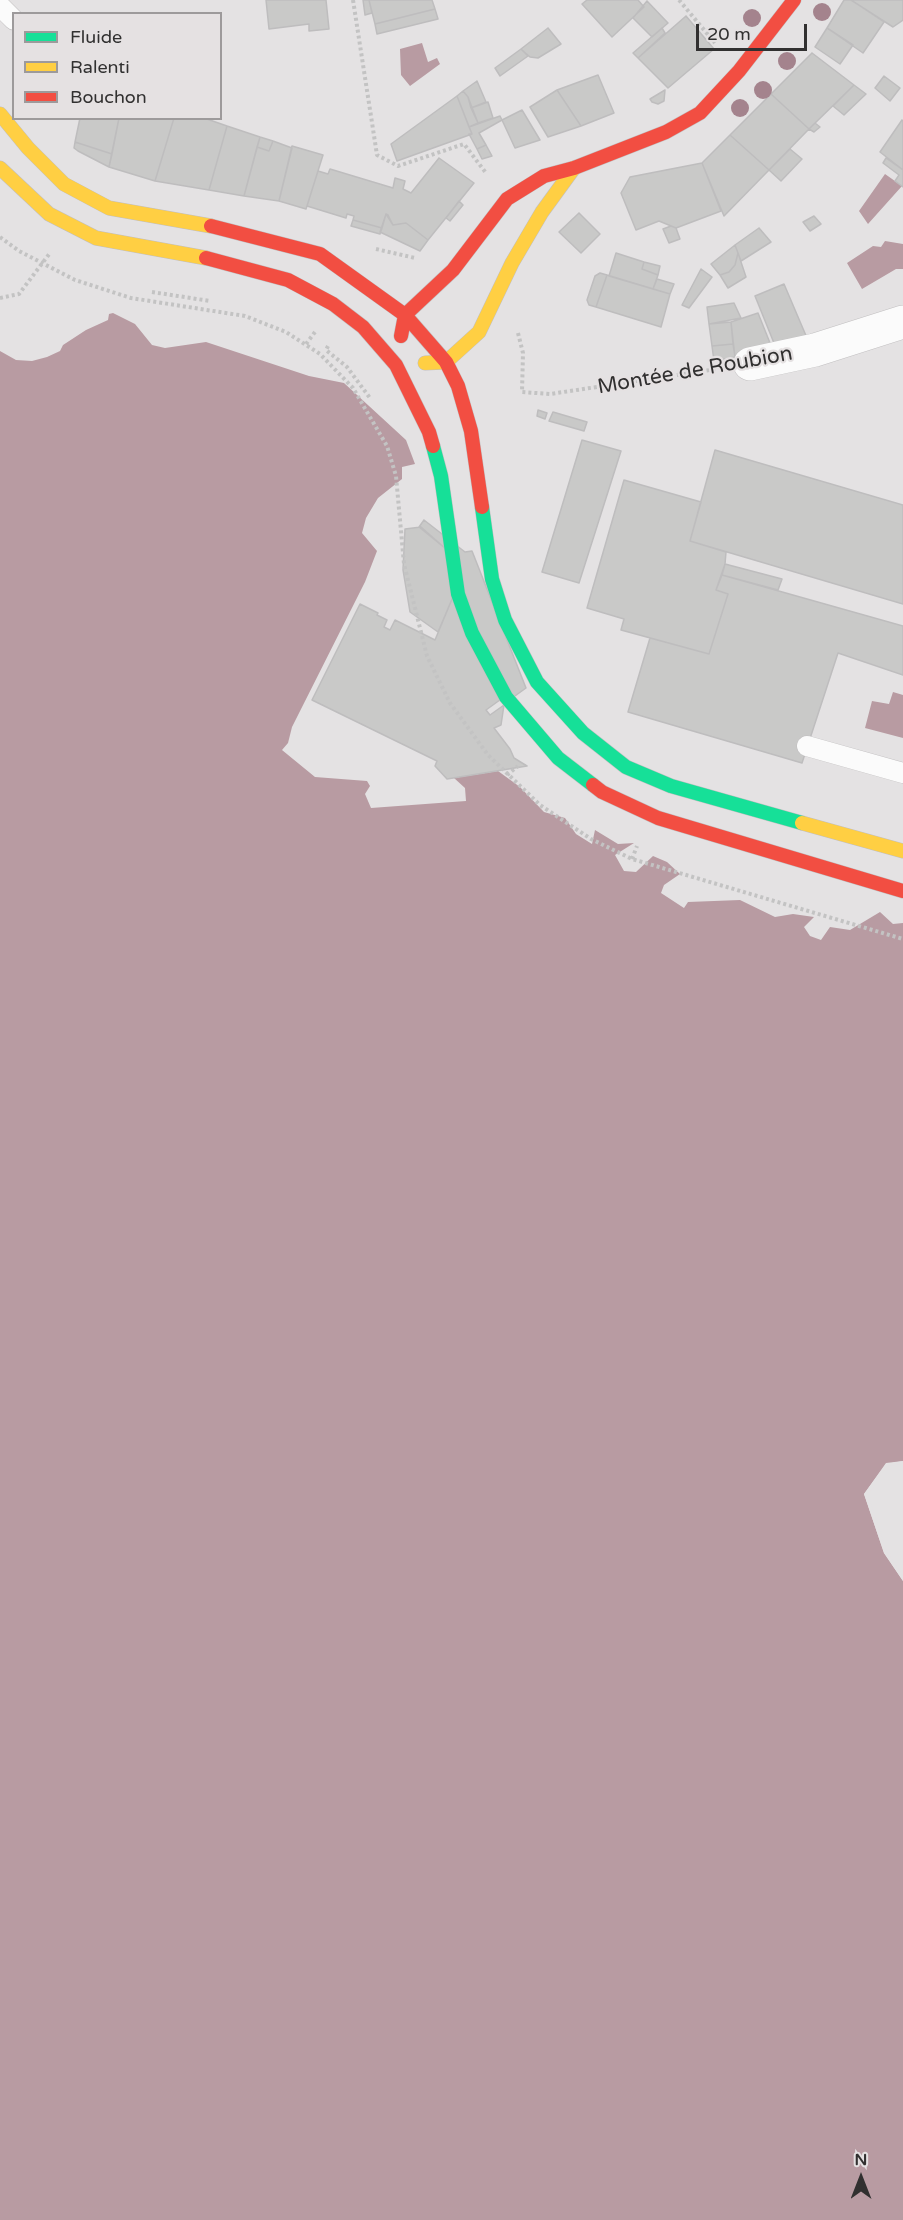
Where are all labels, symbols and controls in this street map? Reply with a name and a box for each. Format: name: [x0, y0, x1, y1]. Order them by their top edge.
legend: [12, 12, 222, 120]
scale bar: [699, 12, 810, 50]
text: 20 m: [707, 23, 751, 45]
text: Fluide: [70, 26, 122, 48]
text: Ralenti: [70, 56, 130, 78]
text: Bouchon: [70, 86, 147, 108]
street label: Montée de Roubion: [596, 341, 794, 401]
north arrow: [831, 2148, 891, 2208]
text: N: [855, 2150, 867, 2170]

